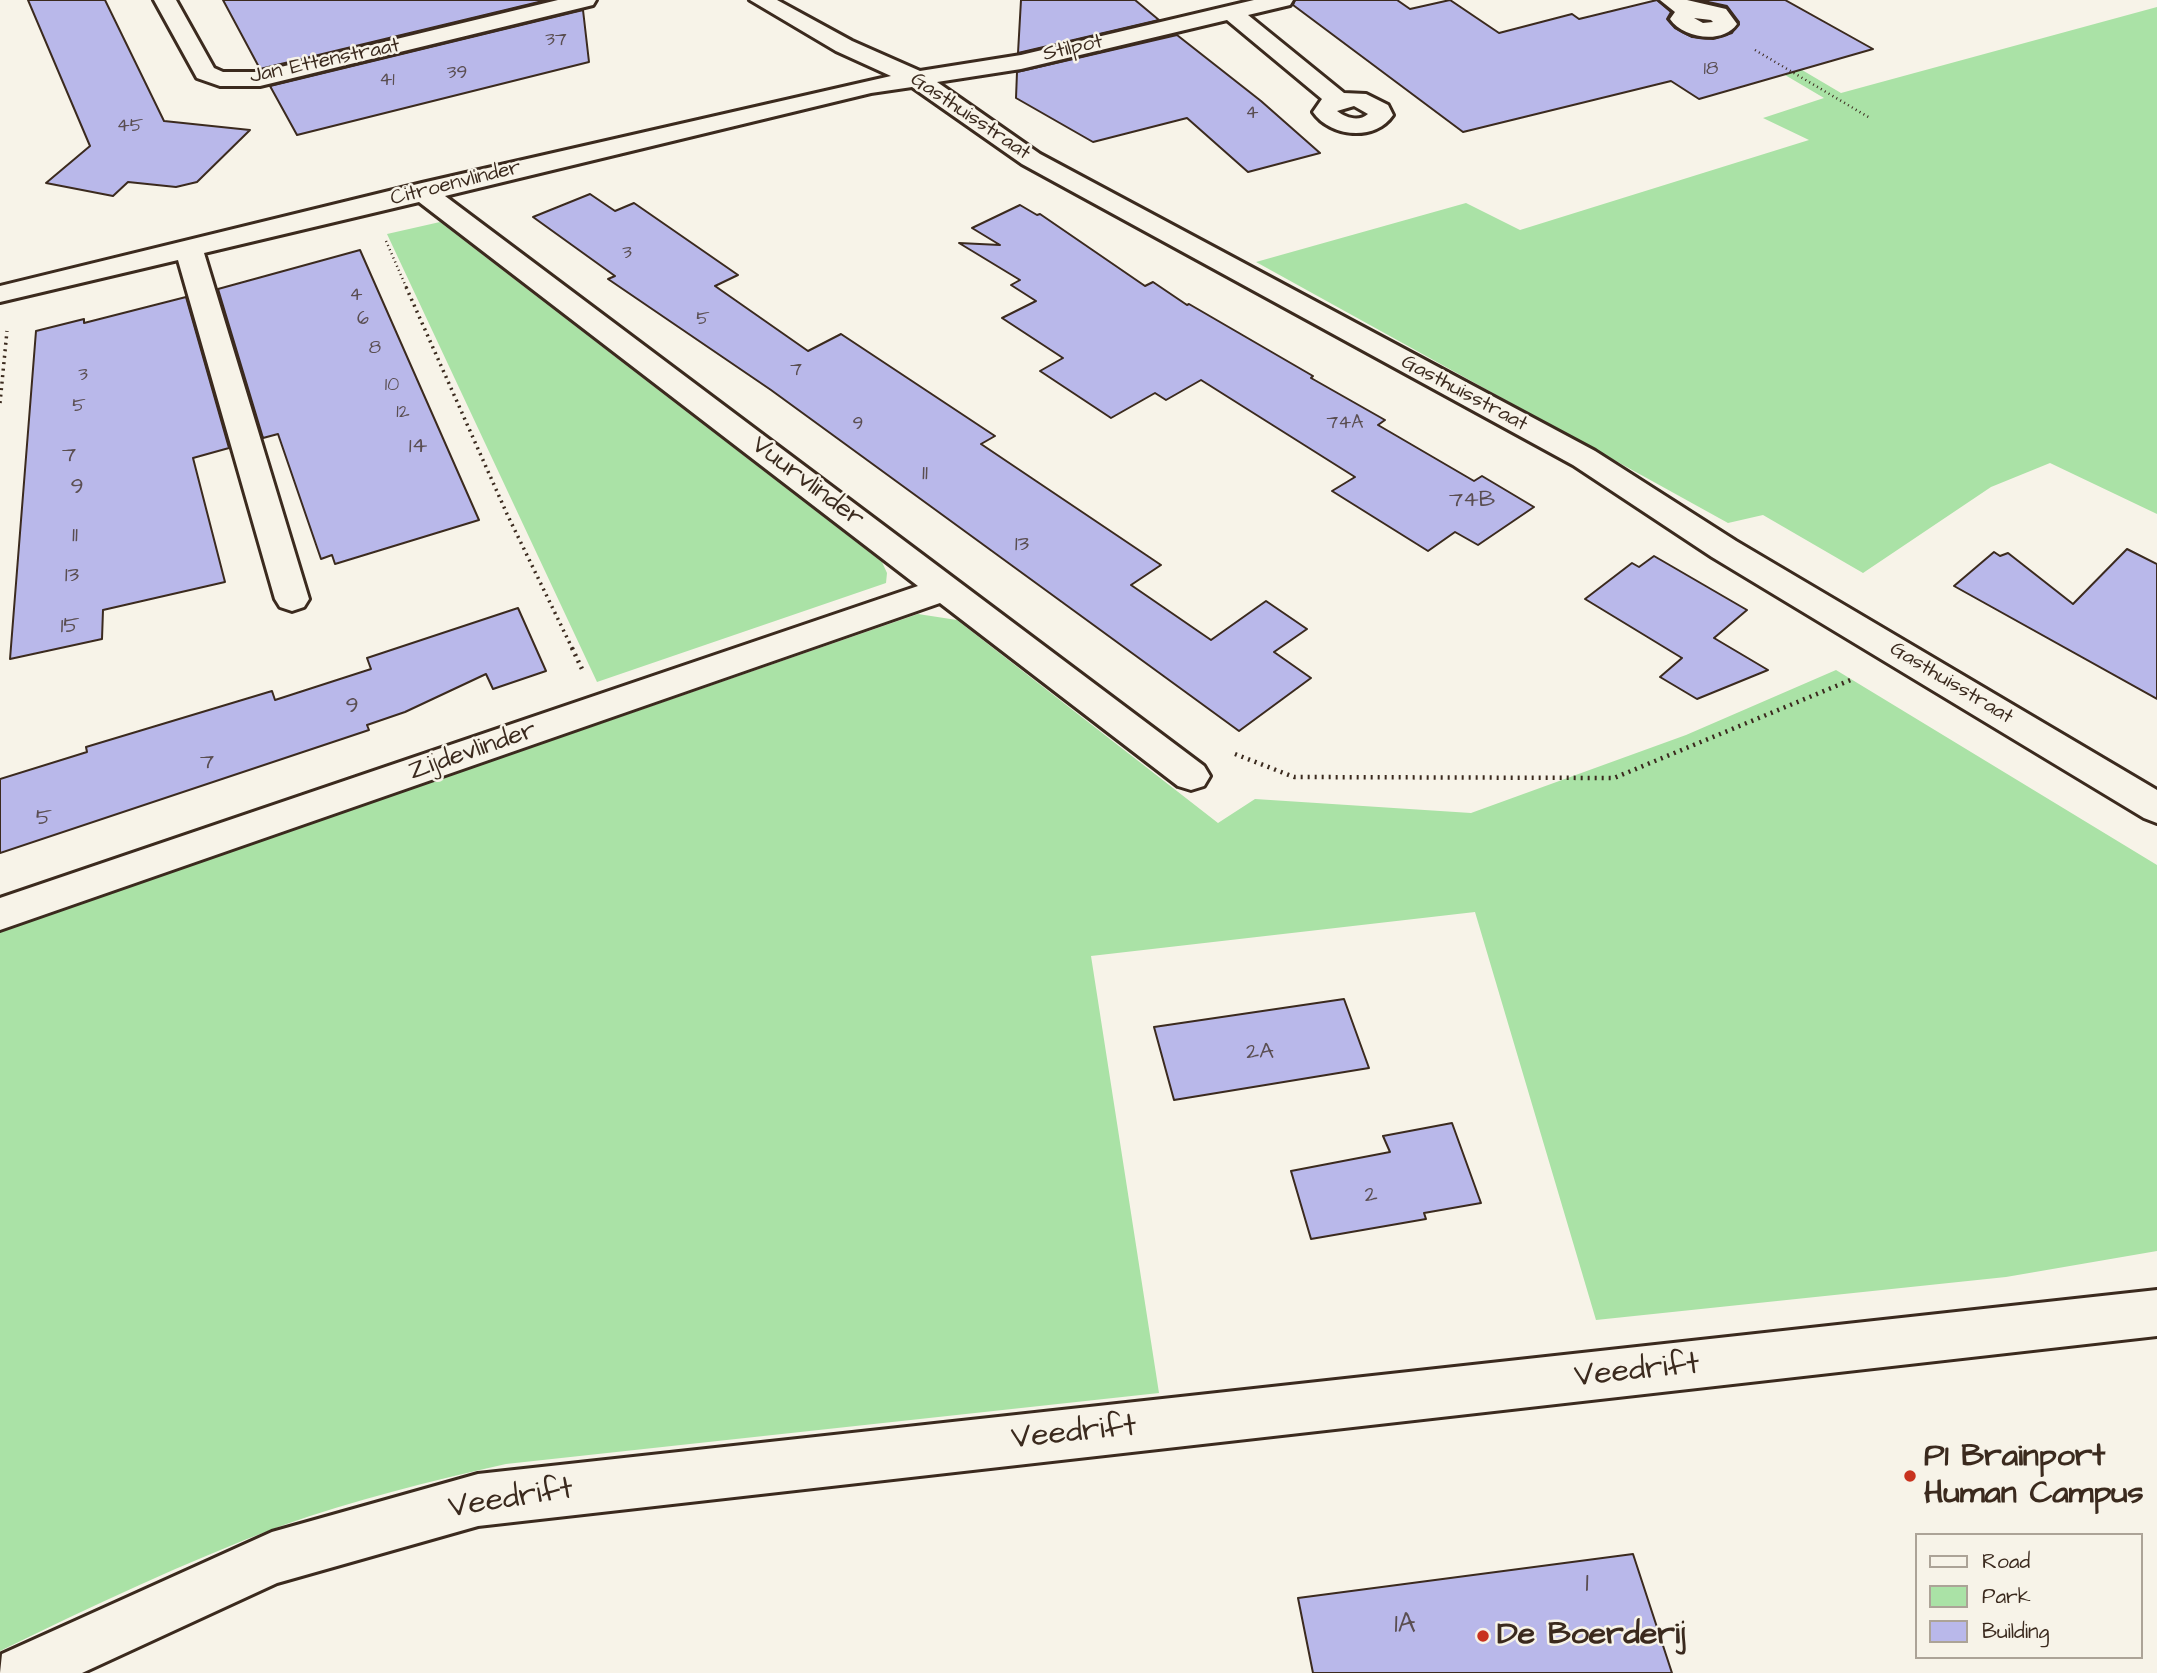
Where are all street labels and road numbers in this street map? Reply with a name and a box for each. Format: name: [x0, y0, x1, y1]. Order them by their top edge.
street label: Stilpot: [1041, 30, 1105, 68]
street label: Jan Ettenstraat: [248, 34, 402, 90]
street label: Gasthuisstraat: [905, 68, 1035, 166]
street label: Citroenvlinder: [388, 156, 524, 212]
street label: Gasthuisstraat: [1396, 350, 1532, 438]
street label: Vuurvlinder: [744, 430, 870, 536]
street label: Gasthuisstraat: [1885, 637, 2017, 731]
street label: Zijdevlinder: [405, 716, 541, 788]
street label: Veedrift: [1573, 1346, 1701, 1398]
street label: Veedrift: [1010, 1408, 1138, 1460]
street label: Veedrift: [446, 1471, 576, 1529]

